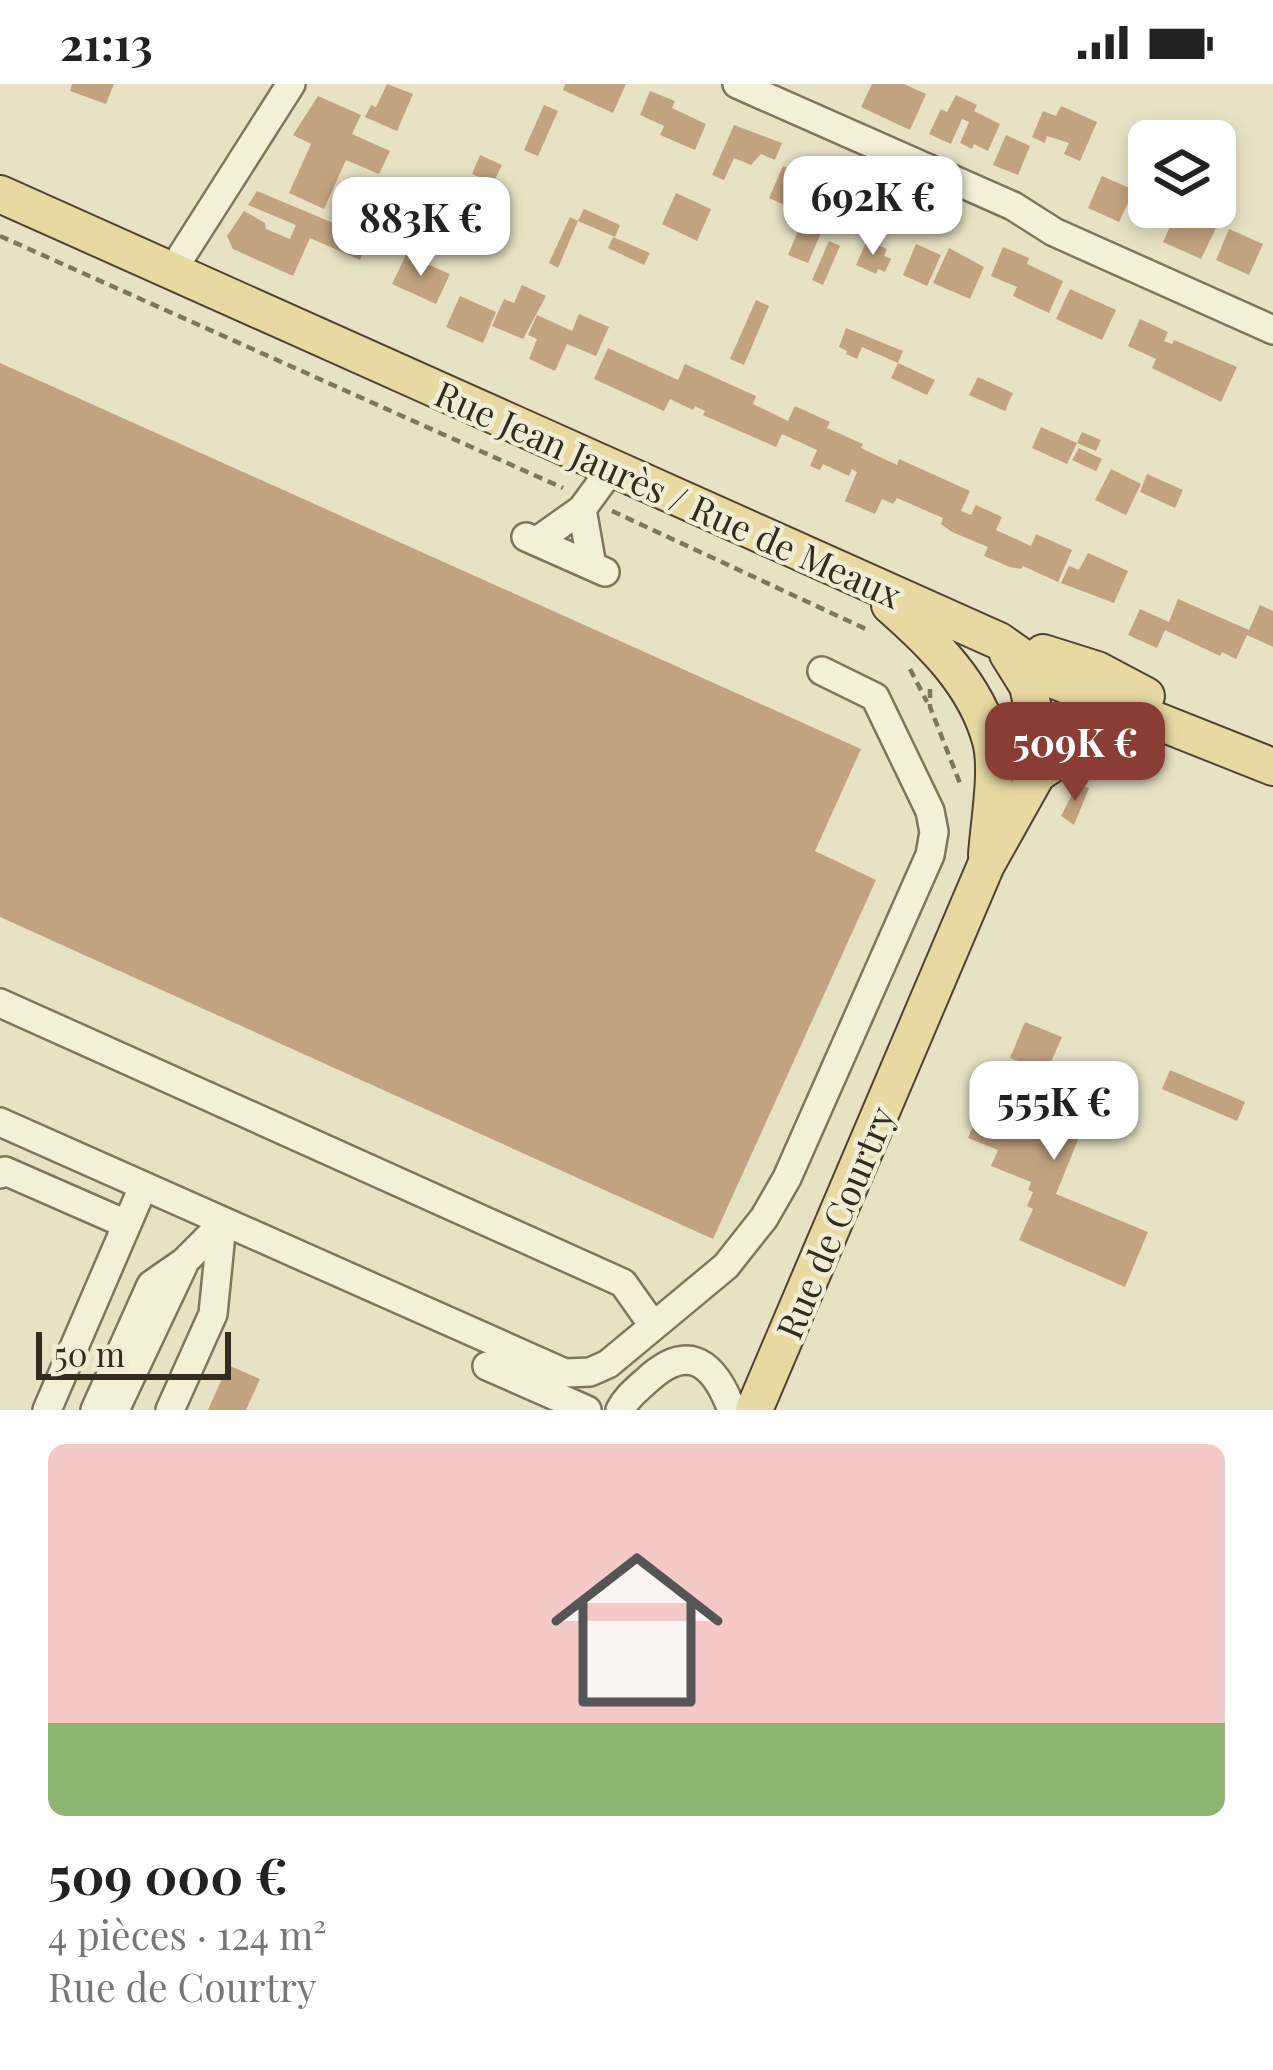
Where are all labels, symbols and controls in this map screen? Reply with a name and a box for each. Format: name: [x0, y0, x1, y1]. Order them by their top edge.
text: 21:13: [60, 12, 153, 72]
map controls: [1128, 120, 1236, 228]
button: layers: [1128, 120, 1236, 228]
pin: 692K €: [775, 156, 971, 258]
text: 692K €: [810, 169, 936, 221]
pin: 883K €: [323, 177, 519, 279]
text: 883K €: [359, 190, 483, 242]
street label: Rue Jean Jaurès / Rue de Meaux: [428, 368, 910, 618]
pin: 509K €: [977, 702, 1173, 804]
text: 509K €: [1012, 715, 1138, 767]
pin: 555K €: [956, 1061, 1152, 1163]
text: 555K €: [996, 1074, 1112, 1126]
street label: Rue de Courtry: [763, 1099, 905, 1345]
scale bar: [36, 1326, 231, 1379]
text: 50 m: [54, 1331, 125, 1375]
icon: home: [529, 1522, 745, 1738]
text: 509 000 €: [48, 1840, 288, 1908]
text: 4 pièces · 124 m²: [48, 1908, 327, 1960]
text: Rue de Courtry: [48, 1960, 317, 2012]

